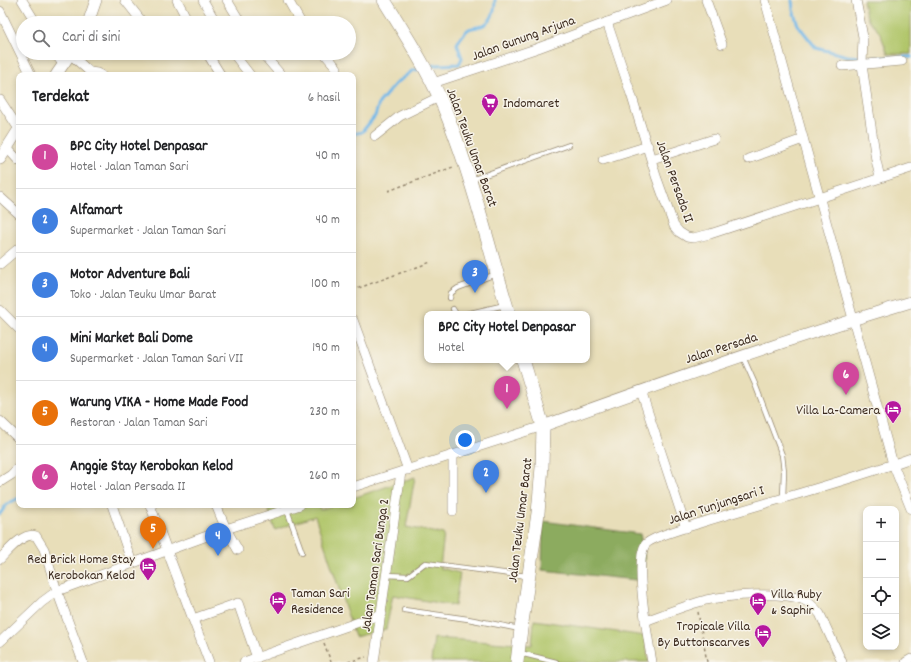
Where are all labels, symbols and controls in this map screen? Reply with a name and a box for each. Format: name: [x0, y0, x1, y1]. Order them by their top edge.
street label: Jalan Gunung Arjuna: [469, 11, 578, 67]
search box: [16, 16, 356, 60]
icon: search: [30, 27, 52, 49]
text: Cari di sini: [62, 27, 120, 49]
street label: Jalan Teuku Umar Barat: [440, 85, 502, 210]
text: Terdekat: [32, 86, 89, 110]
text: 6 hasil: [308, 89, 340, 108]
supermarket icon: Indomaret: [480, 92, 500, 117]
place label: Indomaret: [503, 94, 559, 114]
text: BPC City Hotel Denpasar: [70, 136, 208, 158]
street label: Jalan Persada II: [650, 138, 699, 226]
text: 1: [44, 147, 46, 166]
text: 40 m: [316, 147, 340, 166]
text: Hotel · Jalan Taman Sari: [70, 158, 188, 177]
text: Alfamart: [70, 200, 123, 222]
text: 2: [42, 211, 48, 230]
text: 40 m: [316, 211, 340, 230]
text: Supermarket · Jalan Taman Sari: [70, 222, 226, 241]
pin: 3: [462, 260, 488, 293]
text: Motor Adventure Bali: [70, 264, 190, 286]
text: 3: [42, 275, 48, 294]
text: 100 m: [311, 275, 340, 294]
text: Toko · Jalan Teuku Umar Barat: [70, 286, 216, 305]
popup: [424, 311, 590, 363]
text: BPC City Hotel Denpasar: [438, 317, 576, 339]
text: Mini Market Bali Dome: [70, 328, 193, 350]
street label: Jalan Persada: [683, 328, 761, 370]
text: 4: [42, 339, 48, 358]
text: 190 m: [312, 339, 340, 358]
text: Hotel: [438, 339, 464, 358]
text: Supermarket · Jalan Taman Sari VII: [70, 350, 243, 369]
pin: 6: [833, 362, 859, 395]
pin: 1: [494, 376, 520, 409]
text: Warung VIKA - Home Made Food: [70, 392, 248, 414]
hotel icon: Villa La-Camera: [883, 399, 903, 424]
place label: Villa La-Camera: [796, 401, 880, 421]
text: 5: [42, 403, 48, 422]
text: 230 m: [310, 403, 340, 422]
text: Restoran · Jalan Taman Sari: [70, 414, 207, 433]
your location: [455, 430, 475, 450]
text: Anggie Stay Kerobokan Kelod: [70, 456, 233, 478]
street label: Jalan Teuku Umar Barat: [503, 457, 539, 584]
pin: 2: [473, 460, 499, 493]
text: 6: [42, 467, 48, 486]
text: 260 m: [309, 467, 340, 486]
text: Hotel · Jalan Persada II: [70, 478, 185, 497]
street label: Jalan Tunjungsari I: [666, 481, 768, 531]
street label: Jalan Taman Sari Bunga 2: [357, 497, 395, 633]
map controls: [863, 506, 899, 650]
button: +: [863, 506, 899, 542]
pin: 5: [140, 516, 166, 549]
pin: 4: [205, 523, 231, 556]
button: −: [863, 542, 899, 578]
place label: Red Brick Home Stay Kerobokan Kelod: [27, 550, 135, 586]
hotel icon: Red Brick Home Stay Kerobokan Kelod: [138, 556, 158, 581]
button: locate: [863, 578, 899, 614]
place label: Taman Sari Residence: [291, 584, 350, 620]
place label: Villa Ruby & Saphir: [771, 585, 822, 621]
hotel icon: Taman Sari Residence: [268, 590, 288, 615]
hotel icon: Villa Ruby & Saphir: [748, 591, 768, 616]
button: layers: [863, 614, 899, 650]
place label: Tropicale Villa By Buttonscarves: [658, 617, 750, 653]
hotel icon: Tropicale Villa By Buttonscarves: [753, 623, 773, 648]

